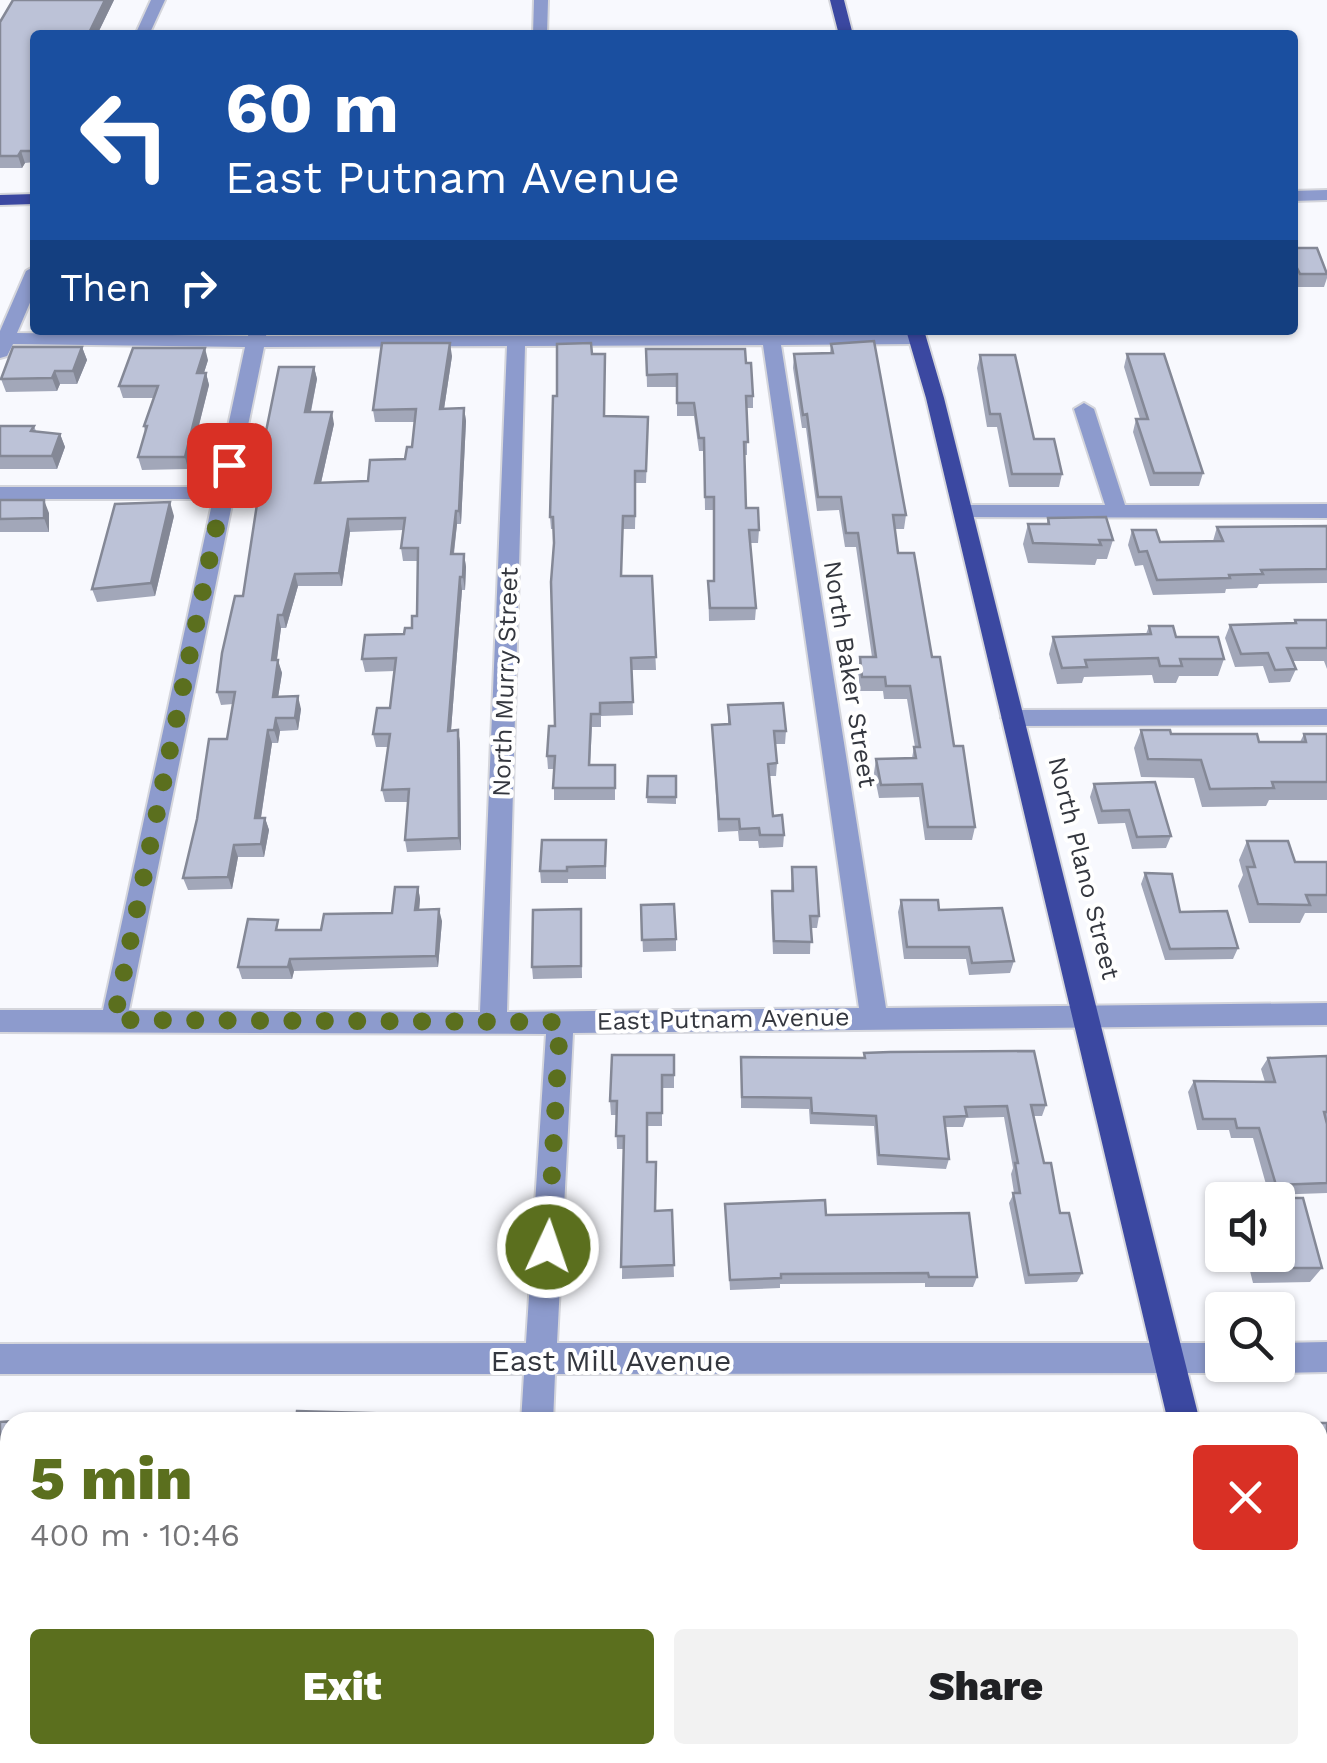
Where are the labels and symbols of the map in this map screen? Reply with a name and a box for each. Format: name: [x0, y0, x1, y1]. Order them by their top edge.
pin: [187, 423, 272, 508]
street label: North Baker Street: [818, 559, 882, 790]
street label: North Murry Street: [486, 566, 524, 797]
street label: North Plano Street: [1042, 754, 1126, 983]
street label: East Putnam Avenue: [596, 1002, 850, 1036]
position arrow: [496, 1195, 600, 1299]
street label: East Mill Avenue: [491, 1343, 731, 1378]

